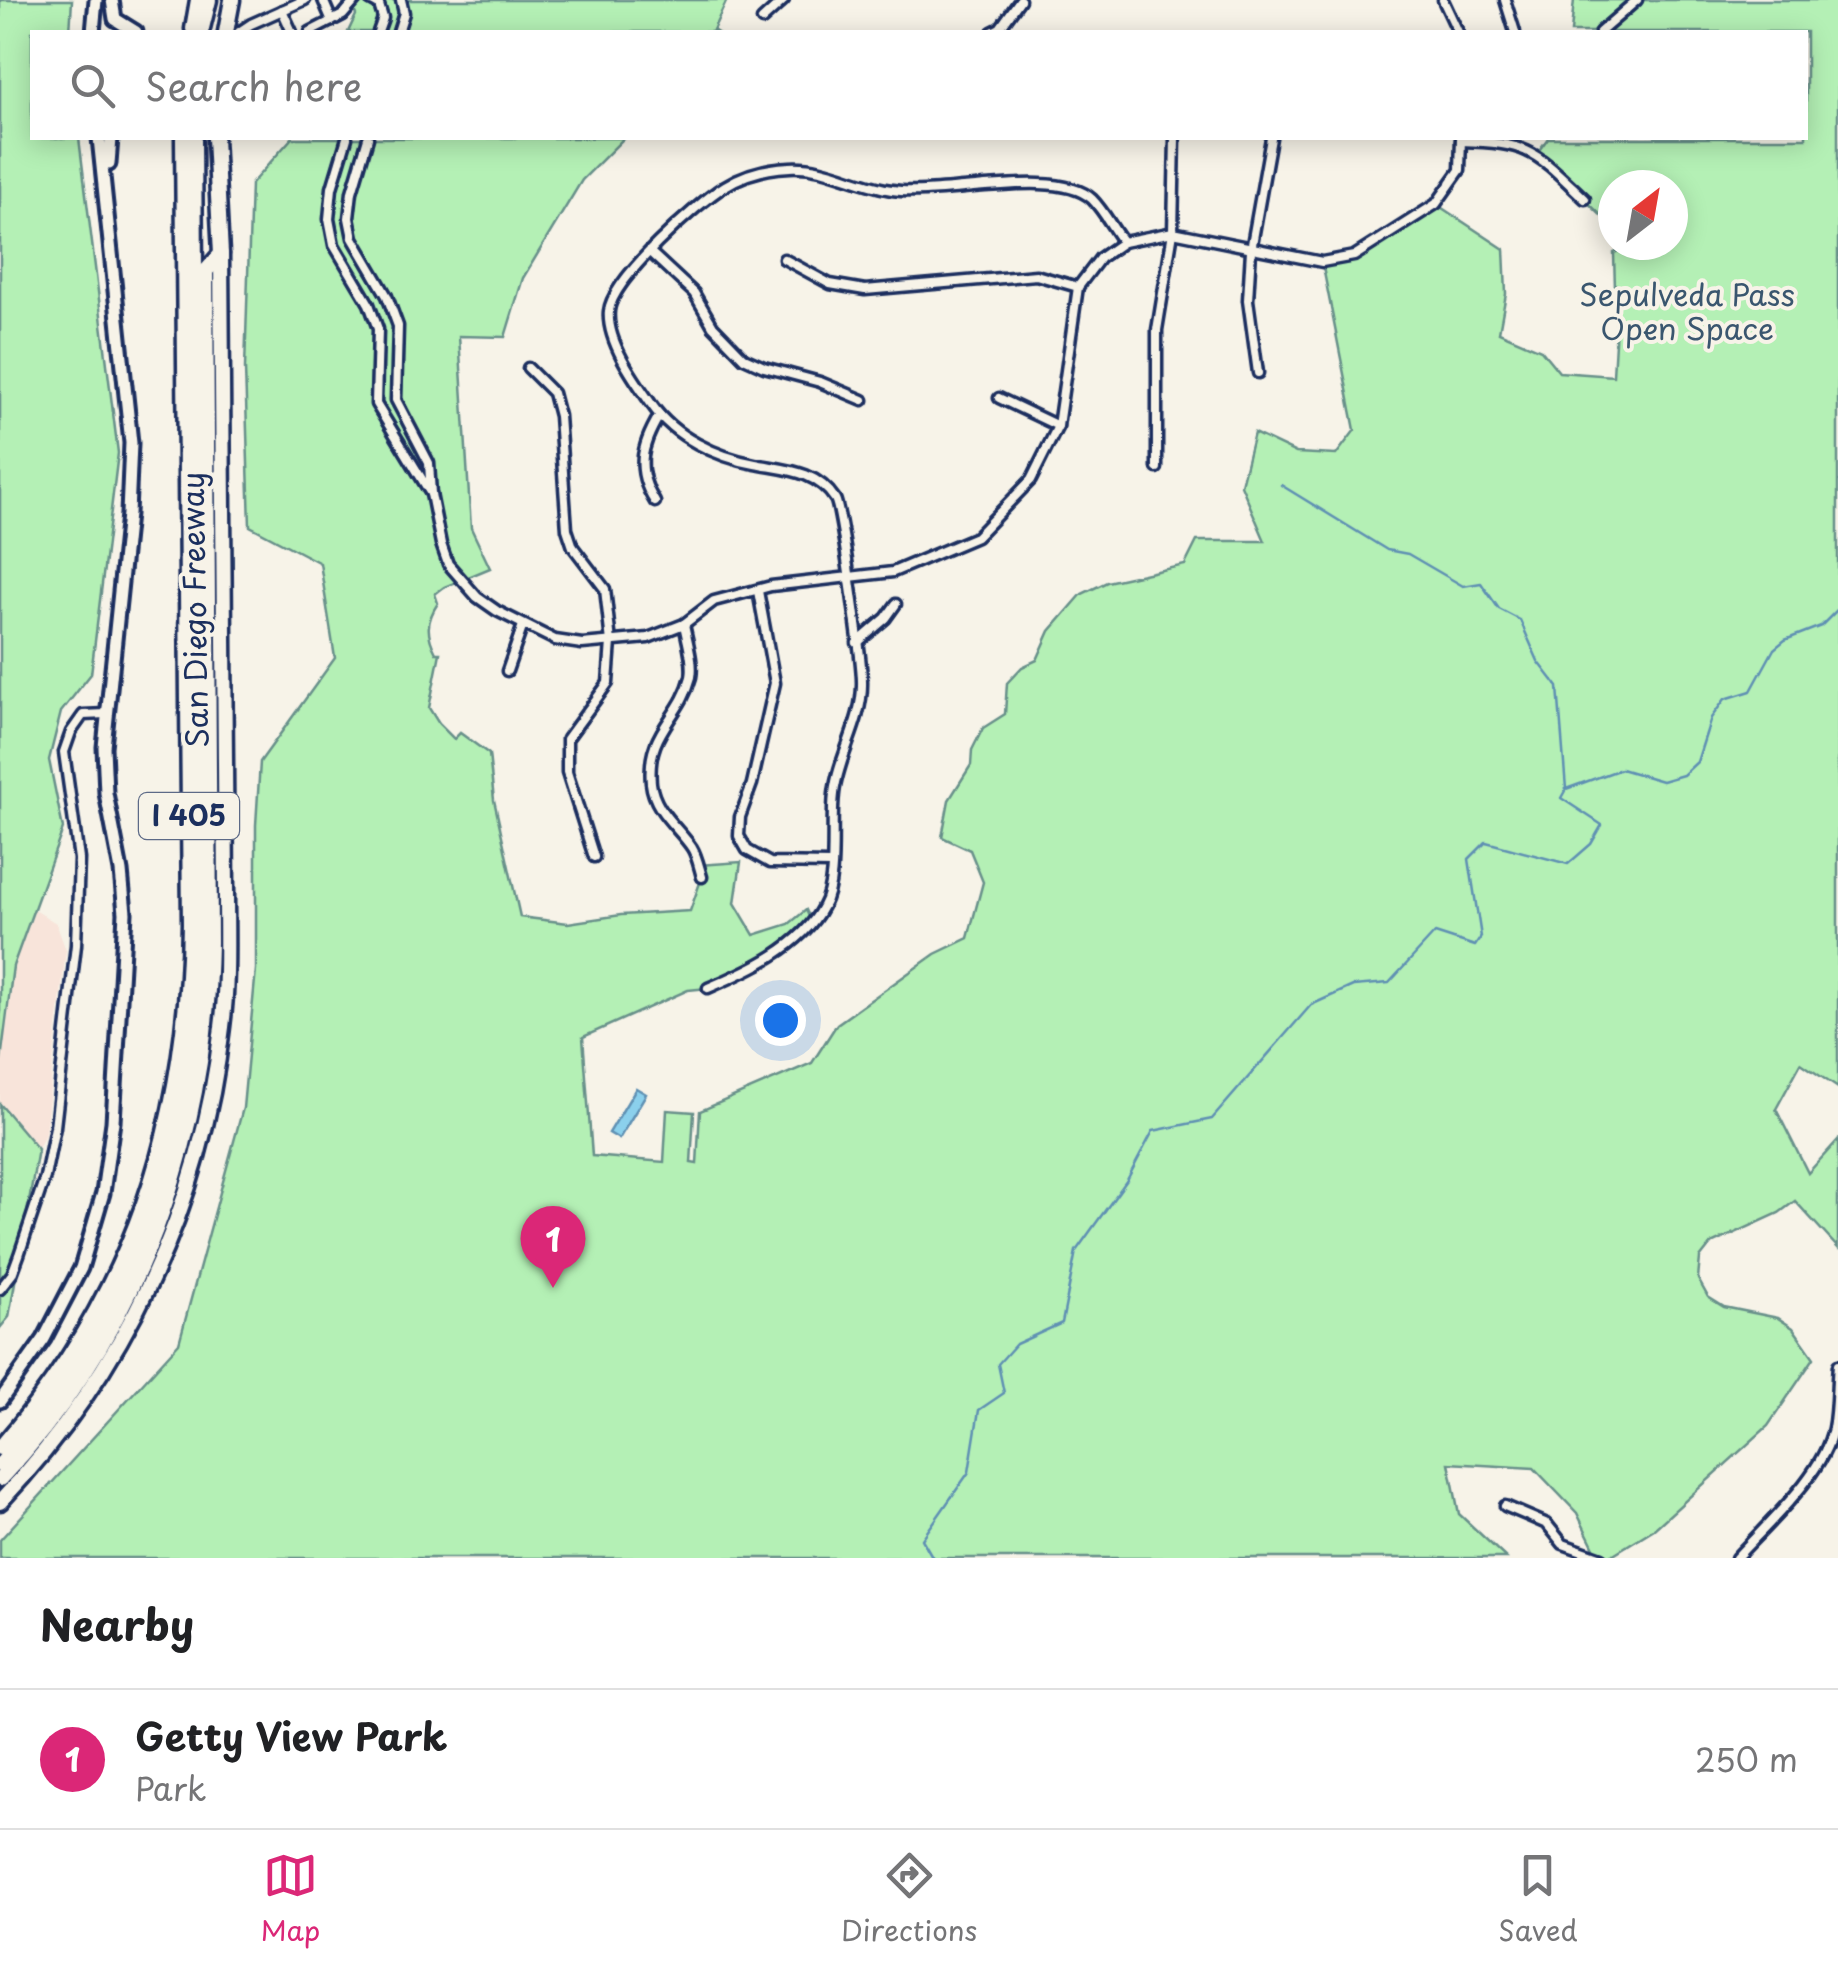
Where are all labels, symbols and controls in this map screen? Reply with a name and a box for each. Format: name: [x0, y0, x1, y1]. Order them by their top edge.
search box: [30, 30, 1808, 140]
text: Search here: [145, 57, 362, 114]
icon: search: [65, 58, 120, 113]
north arrow: [1598, 170, 1688, 260]
park label: Sepulveda Pass Open Space: [1579, 271, 1795, 350]
street label: San Diego Freeway: [169, 472, 218, 748]
road number: I 405: [139, 793, 239, 839]
your location: [755, 995, 806, 1046]
pin: 1: [520, 1206, 586, 1288]
text: Nearby: [40, 1592, 194, 1655]
text: Getty View Park: [135, 1707, 447, 1764]
text: 1: [65, 1735, 80, 1783]
text: 250 m: [1695, 1735, 1798, 1783]
text: Park: [135, 1764, 207, 1812]
tab: Map: [260, 1848, 320, 1951]
tab: Directions: [841, 1848, 977, 1951]
tab: Saved: [1498, 1848, 1578, 1951]

